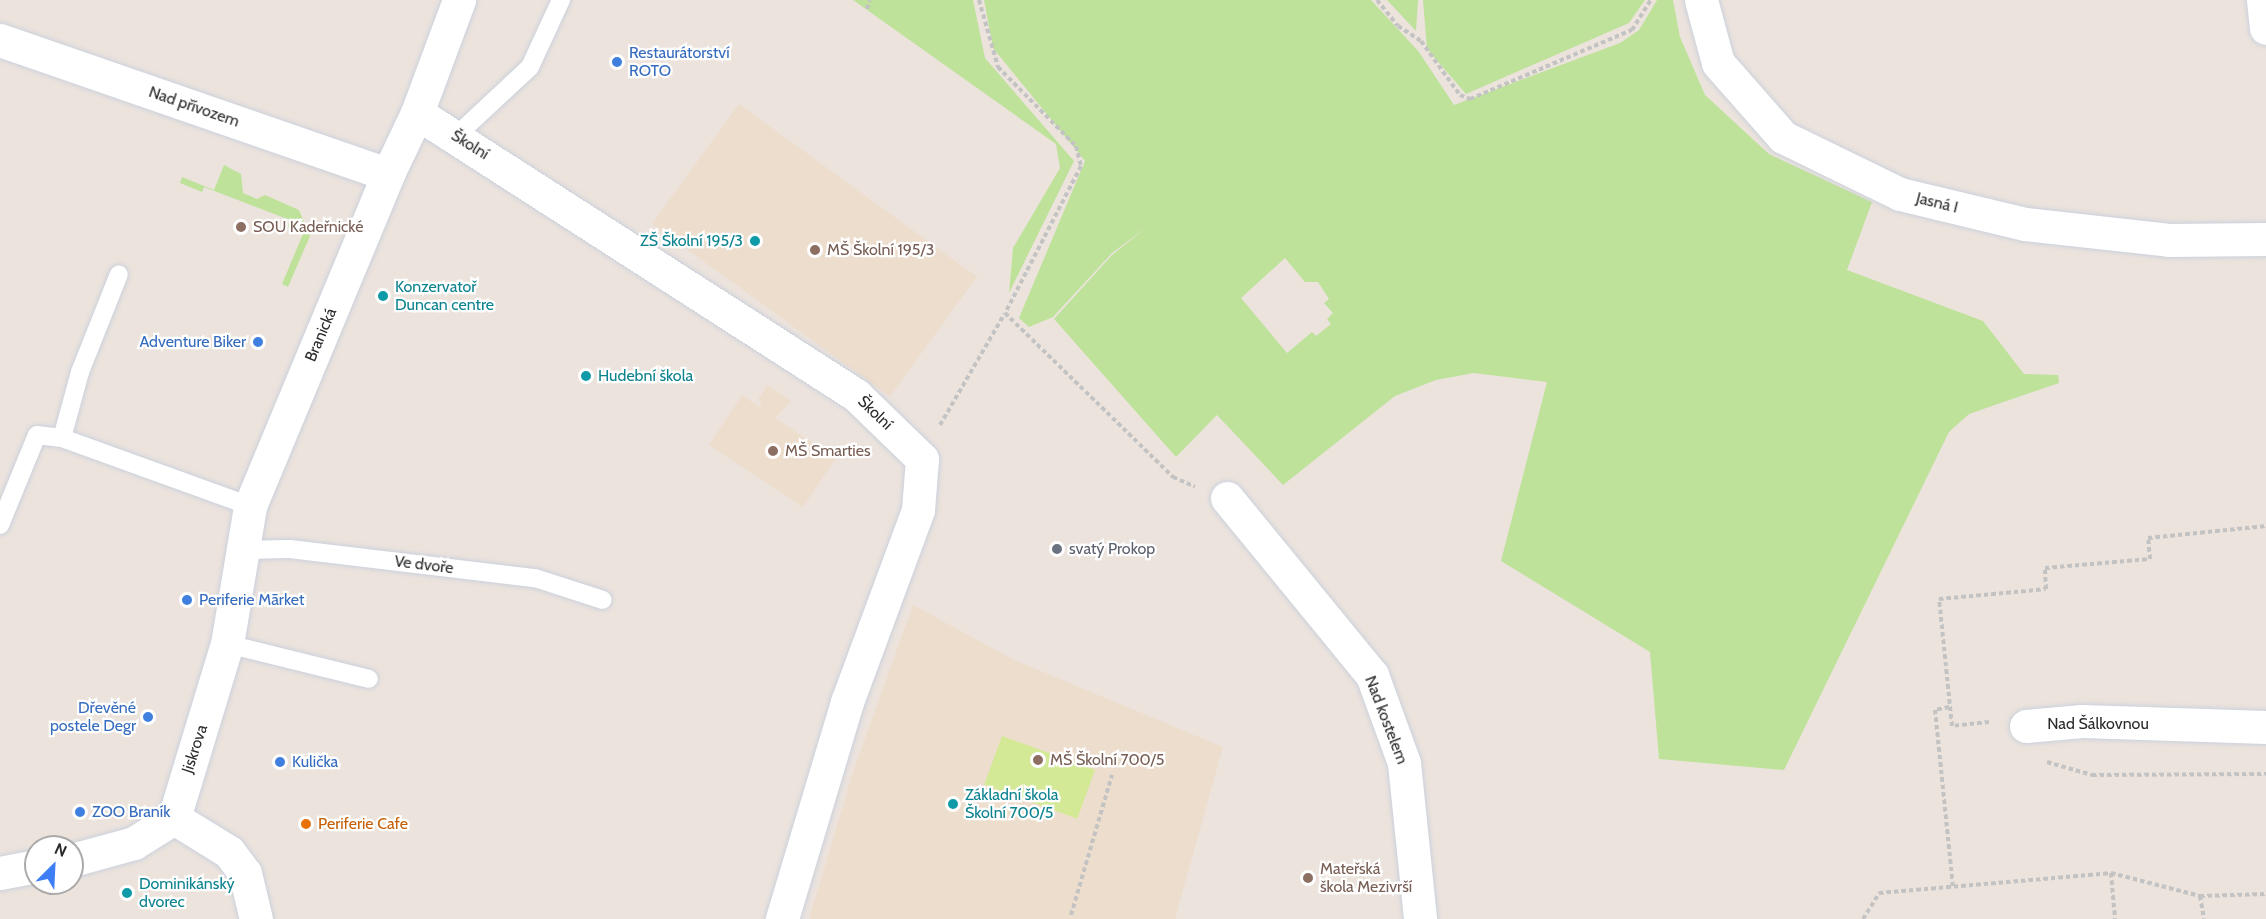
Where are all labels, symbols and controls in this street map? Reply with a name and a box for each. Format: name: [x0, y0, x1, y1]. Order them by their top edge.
place label: Restaurátorství ROTO: [629, 43, 730, 81]
marker: Restaurátorství ROTO: [610, 55, 624, 69]
street label: Nad přívozem: [146, 83, 242, 131]
street label: Školní: [448, 126, 492, 164]
street label: Jasná I: [1914, 189, 1960, 217]
place label: SOU Kadeřnické: [253, 217, 363, 237]
marker: SOU Kadeřnické: [234, 220, 248, 234]
place label: ZŠ Školní 195/3: [640, 231, 743, 251]
marker: ZŠ Školní 195/3: [748, 234, 762, 248]
place label: MŠ Školní 195/3: [827, 240, 934, 260]
marker: MŠ Školní 195/3: [808, 243, 822, 257]
place label: Konzervatoř Duncan centre: [395, 277, 494, 315]
marker: Konzervatoř Duncan centre: [376, 289, 390, 303]
street label: Branická: [301, 305, 341, 365]
place label: Adventure Biker: [139, 332, 246, 352]
marker: Adventure Biker: [251, 335, 265, 349]
place label: Hudební škola: [598, 366, 693, 386]
marker: Hudební škola: [579, 369, 593, 383]
street label: Školní: [854, 392, 896, 434]
place label: MŠ Smarties: [785, 441, 871, 461]
marker: MŠ Smarties: [766, 444, 780, 458]
place label: svatý Prokop: [1069, 539, 1155, 559]
marker: svatý Prokop: [1050, 542, 1064, 556]
street label: Ve dvoře: [393, 552, 455, 578]
place label: Periferie Mārket: [199, 590, 304, 610]
marker: Periferie Mārket: [180, 593, 194, 607]
street label: Nad kostelem: [1360, 673, 1412, 767]
place label: Dřevěné postele Degr: [50, 698, 136, 736]
marker: Dřevěné postele Degr: [141, 710, 155, 724]
street label: Nad Šálkovnou: [2047, 714, 2149, 734]
street label: Jiskrova: [178, 722, 212, 776]
place label: MŠ Školní 700/5: [1050, 750, 1164, 770]
place label: Kulička: [292, 752, 338, 772]
marker: MŠ Školní 700/5: [1031, 753, 1045, 767]
marker: Kulička: [273, 755, 287, 769]
place label: Základní škola Školní 700/5: [965, 785, 1058, 823]
marker: Základní škola Školní 700/5: [946, 797, 960, 811]
place label: ZOO Braník: [92, 802, 170, 822]
marker: ZOO Braník: [73, 805, 87, 819]
place label: Periferie Cafe: [318, 814, 408, 834]
marker: Periferie Cafe: [299, 817, 313, 831]
north arrow: [24, 835, 84, 895]
text: N: [52, 839, 70, 861]
place label: Mateřská škola Mezivrší: [1320, 859, 1412, 897]
marker: Mateřská škola Mezivrší: [1301, 871, 1315, 885]
place label: Dominikánský dvorec: [139, 874, 235, 912]
marker: Dominikánský dvorec: [120, 886, 134, 900]

